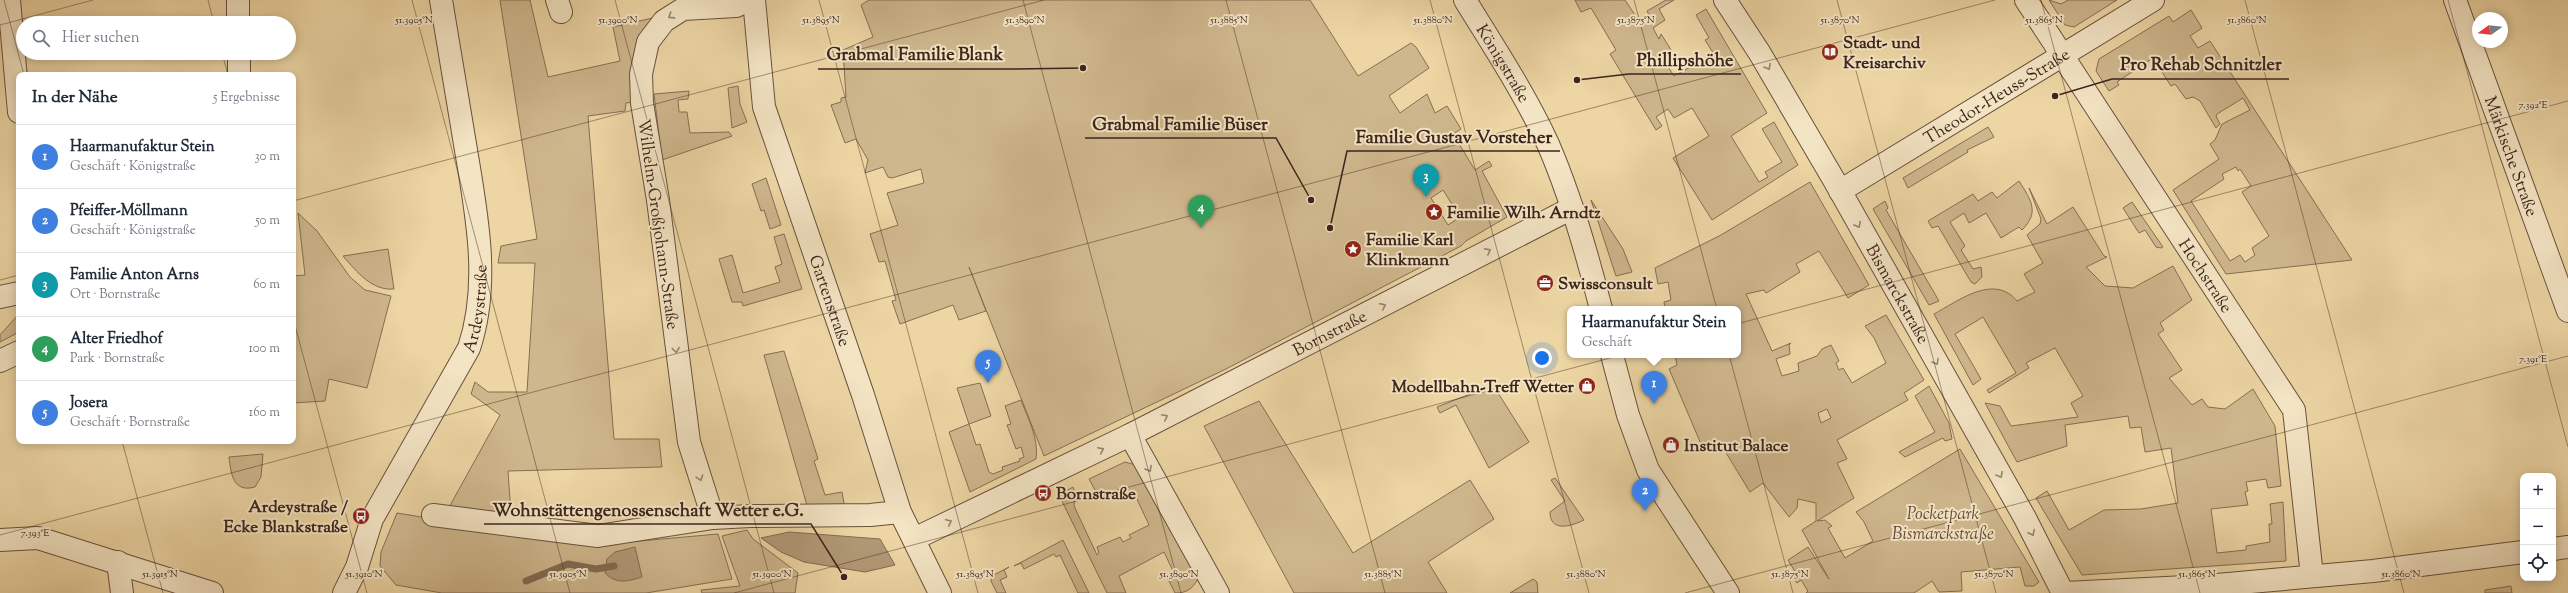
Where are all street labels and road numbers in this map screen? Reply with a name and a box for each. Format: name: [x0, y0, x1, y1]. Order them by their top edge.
street label: Königstraße: [1469, 20, 1535, 108]
street label: Theodor-Heuss-Straße: [1920, 44, 2075, 151]
street label: Märkische Straße: [2477, 93, 2543, 220]
street label: Wilhelm-Großjohann-Straße: [630, 117, 684, 331]
street label: Hochstraße: [2171, 235, 2237, 318]
street label: Bismarckstraße: [1859, 240, 1934, 349]
street label: Gartenstraße: [802, 252, 855, 350]
street label: Ardeystraße: [458, 264, 494, 357]
street label: Bornstraße: [1289, 305, 1372, 363]

